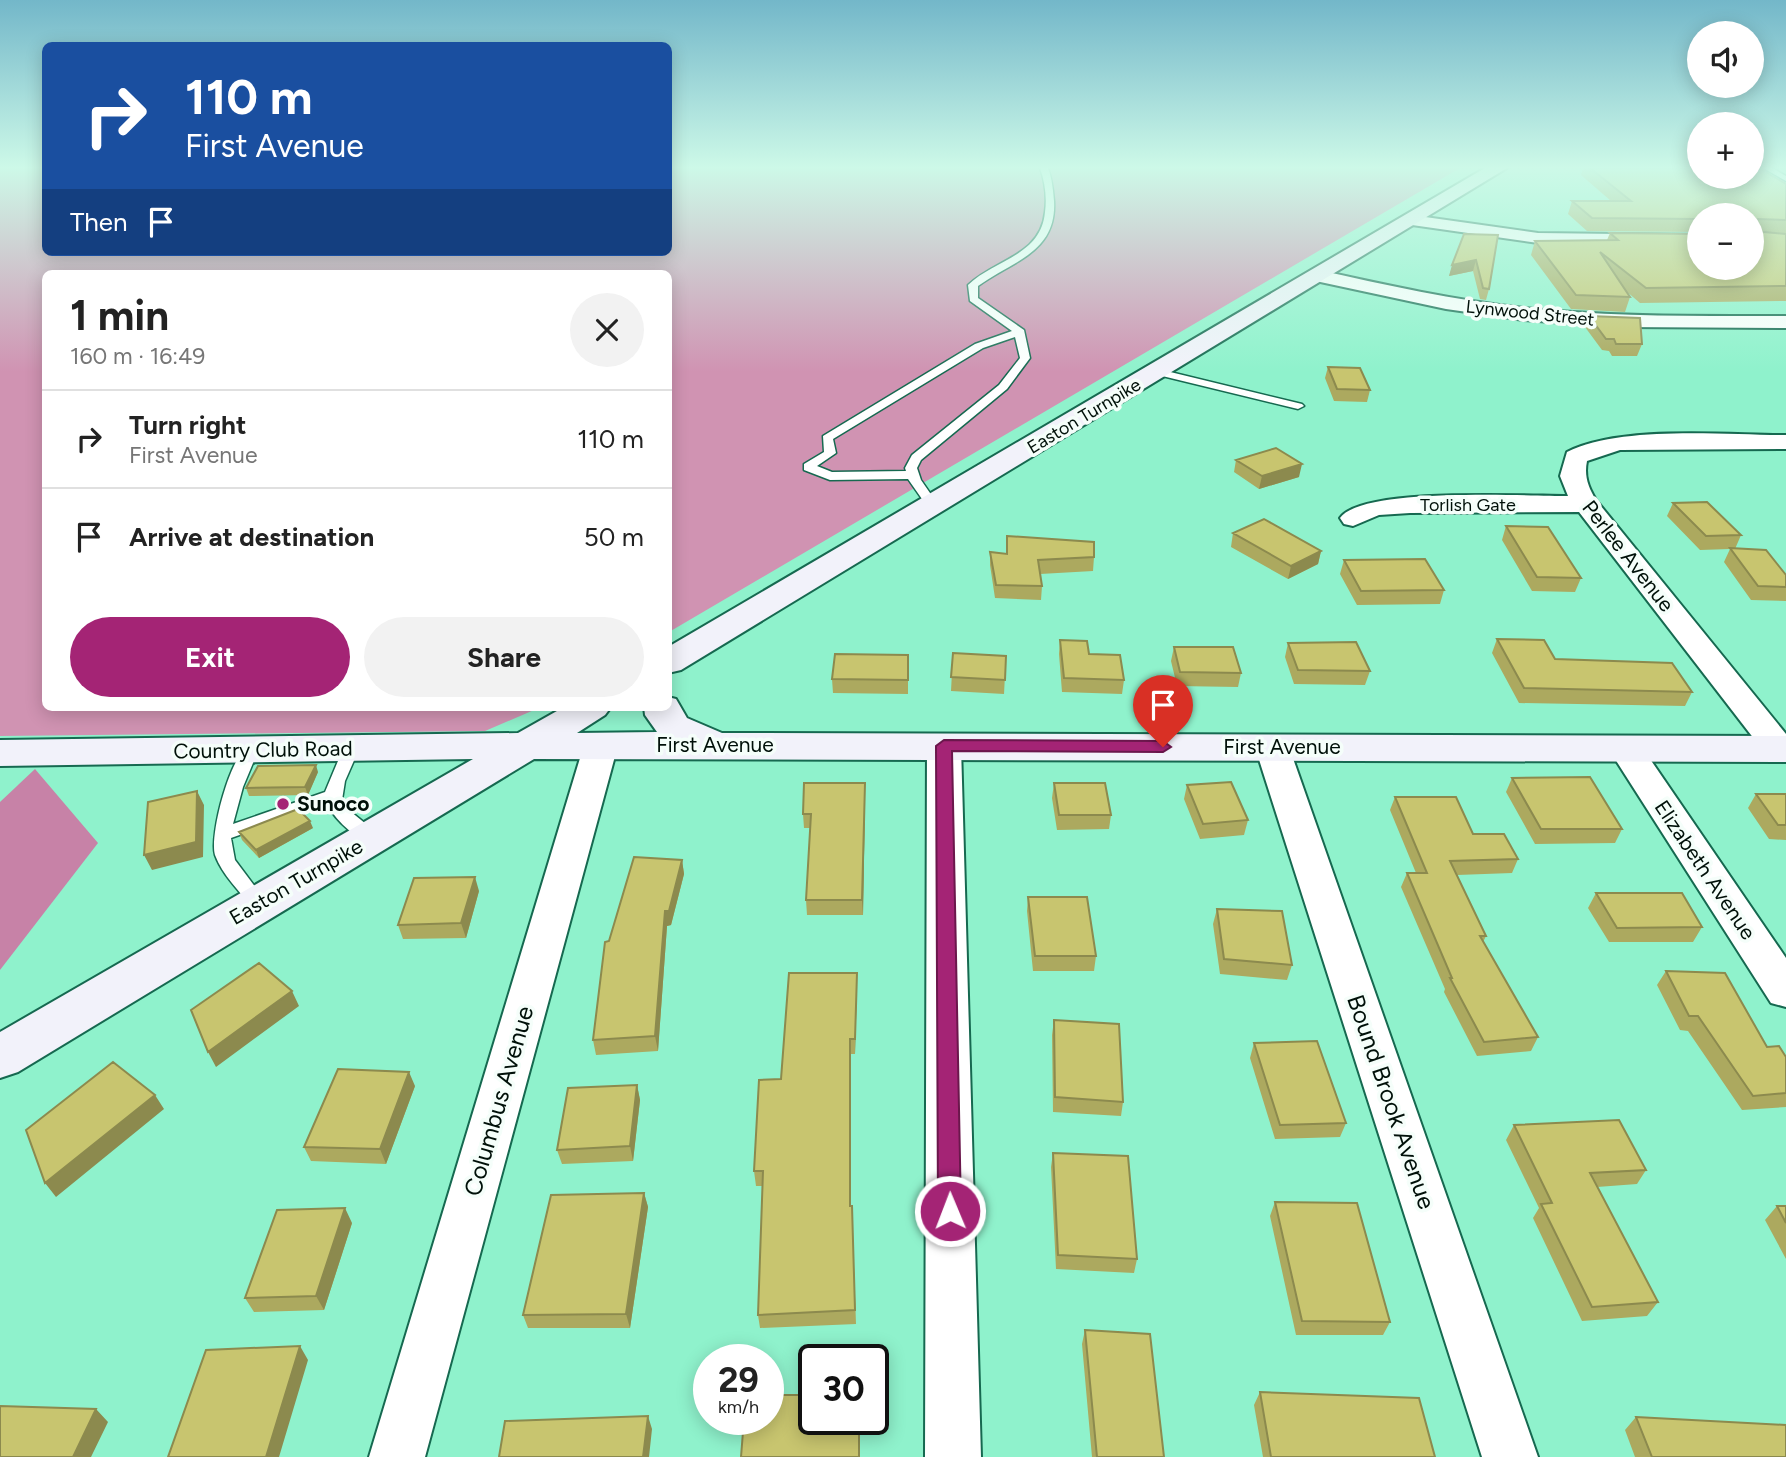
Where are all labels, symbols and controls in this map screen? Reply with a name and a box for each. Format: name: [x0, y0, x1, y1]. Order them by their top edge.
map controls: [1687, 21, 1764, 280]
button: sound: [1687, 21, 1764, 98]
text: 110 m: [185, 67, 313, 126]
icon: right: [70, 70, 161, 161]
button: +: [1687, 112, 1764, 189]
text: First Avenue: [185, 127, 364, 165]
icon: arrive: [142, 203, 180, 241]
button: −: [1687, 203, 1764, 280]
text: Then: [70, 206, 128, 238]
text: 1 min: [70, 290, 169, 341]
button: close: [570, 293, 644, 367]
street label: Lynwood Street: [1465, 295, 1595, 331]
text: 160 m · 16:49: [70, 342, 205, 370]
street label: Easton Turnpike: [1023, 373, 1145, 458]
text: Turn right: [129, 409, 246, 441]
icon: right: [70, 420, 108, 458]
text: 110 m: [577, 423, 644, 455]
text: First Avenue: [129, 441, 257, 469]
street label: Torlish Gate: [1420, 494, 1516, 516]
street label: Perlee Avenue: [1577, 495, 1680, 616]
icon: arrive: [70, 518, 108, 556]
text: Arrive at destination: [129, 521, 374, 553]
text: 50 m: [584, 521, 644, 553]
button: Exit: [70, 617, 350, 697]
button: Share: [364, 617, 644, 697]
pin: [1133, 675, 1193, 747]
icon: arrive: [1144, 686, 1182, 724]
street label: First Avenue: [656, 732, 774, 757]
street label: First Avenue: [1223, 734, 1341, 759]
street label: Country Club Road: [173, 735, 353, 764]
place label: Sunoco: [297, 791, 369, 816]
street label: Elizabeth Avenue: [1650, 795, 1761, 944]
marker: Sunoco: [275, 796, 291, 812]
street label: Easton Turnpike: [225, 833, 367, 930]
street label: Bound Brook Avenue: [1341, 991, 1442, 1213]
street label: Columbus Avenue: [458, 1003, 539, 1199]
position arrow: [913, 1174, 987, 1248]
speed limit sign: 30: [798, 1344, 889, 1435]
text: 29: [718, 1359, 759, 1401]
text: km/h: [718, 1396, 759, 1418]

